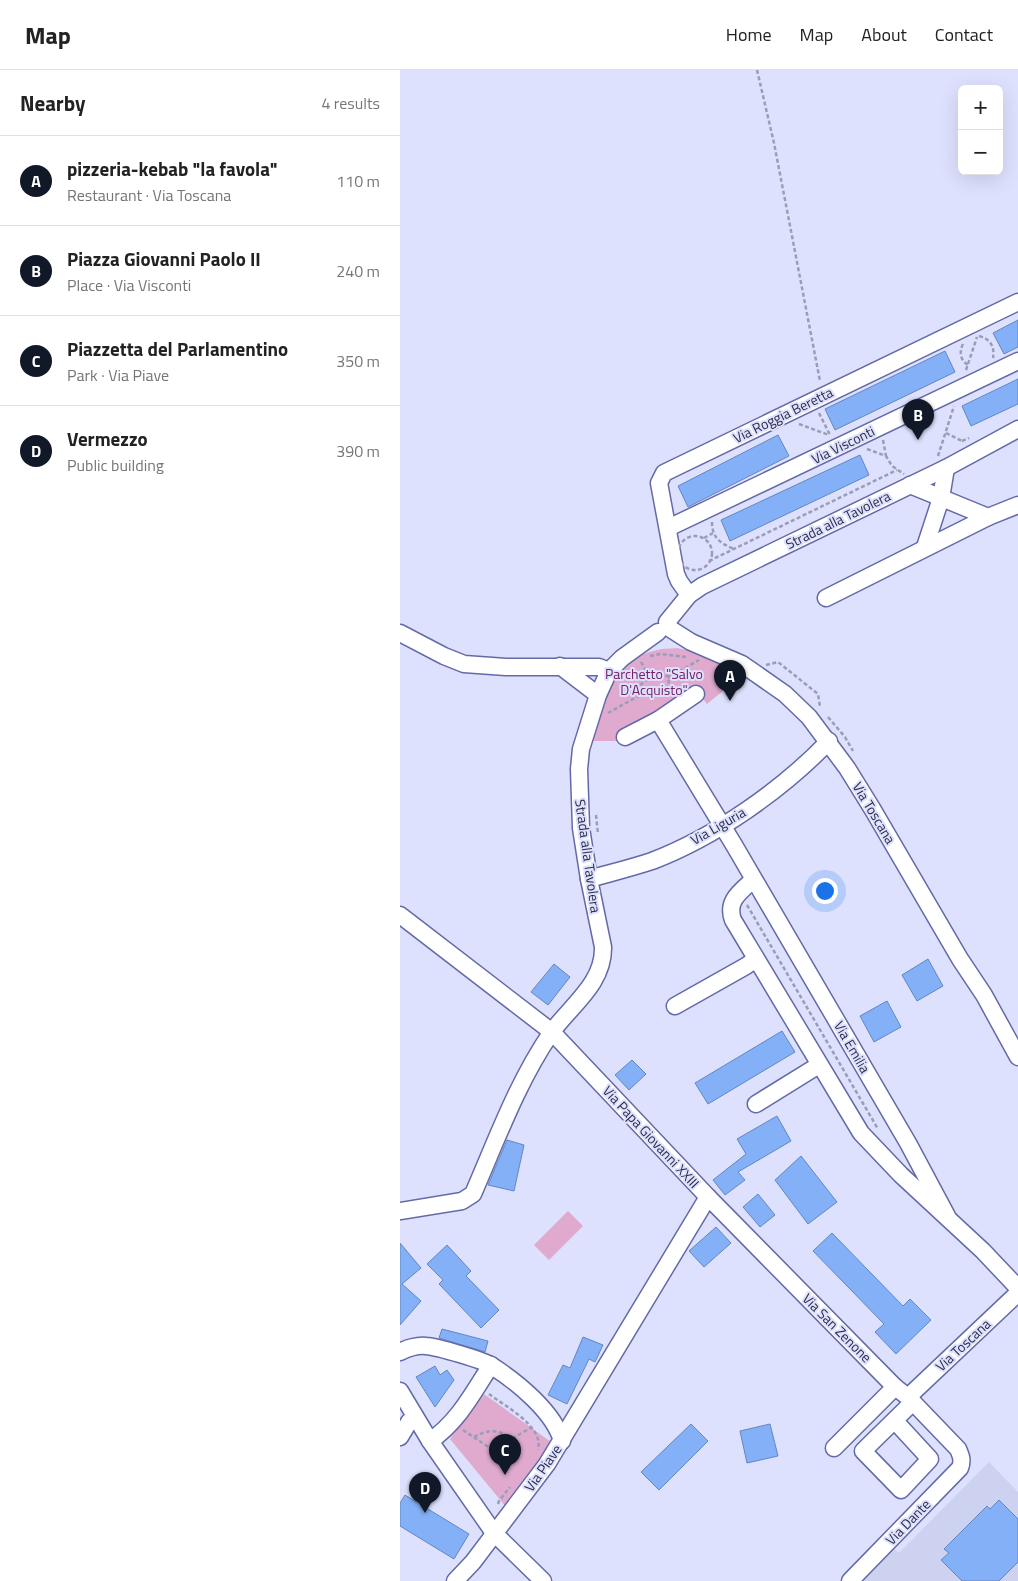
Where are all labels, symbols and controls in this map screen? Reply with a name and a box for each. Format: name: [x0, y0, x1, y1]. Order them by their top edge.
text: Map: [25, 17, 71, 53]
text: Home: [726, 21, 772, 48]
text: Map: [800, 21, 833, 48]
text: About: [861, 21, 907, 48]
text: Contact: [935, 21, 993, 48]
map controls: [958, 85, 1003, 175]
button: +: [958, 85, 1003, 130]
text: Nearby: [20, 87, 85, 119]
text: 4 results: [321, 91, 380, 115]
button: −: [958, 130, 1003, 175]
text: pizzeria-kebab "la favola": [67, 154, 278, 183]
text: A: [31, 169, 41, 193]
text: 110 m: [336, 169, 380, 193]
text: Restaurant · Via Toscana: [67, 183, 231, 207]
text: Piazza Giovanni Paolo II: [67, 244, 261, 273]
text: B: [31, 259, 41, 283]
text: 240 m: [336, 259, 380, 283]
text: Place · Via Visconti: [67, 273, 191, 297]
text: Piazzetta del Parlamentino: [67, 334, 288, 363]
text: C: [32, 349, 40, 373]
text: 350 m: [336, 349, 380, 373]
text: Park · Via Piave: [67, 363, 169, 387]
street label: Via Roggia Beretta: [729, 381, 836, 448]
pin: B: [902, 399, 934, 440]
street label: Via Visconti: [808, 420, 878, 469]
text: Vermezzo: [67, 424, 148, 453]
text: D: [31, 439, 41, 463]
text: 390 m: [336, 439, 380, 463]
text: Public building: [67, 453, 164, 477]
street label: Strada alla Tavolera: [782, 485, 894, 554]
pin: A: [714, 660, 746, 701]
park label: Parchetto "Salvo D'Acquisto": [605, 663, 703, 700]
street label: Via Toscana: [848, 778, 901, 848]
street label: Strada alla Tavolera: [570, 798, 607, 914]
street label: Via Liguria: [686, 801, 749, 850]
your location: [812, 878, 838, 904]
street label: Via Emilia: [829, 1017, 876, 1077]
street label: Via Papa Giovanni XXIII: [598, 1081, 705, 1193]
street label: Via San Zenone: [798, 1288, 877, 1367]
street label: Via Toscana: [930, 1313, 995, 1376]
pin: C: [489, 1434, 521, 1475]
street label: Via Piave: [519, 1440, 566, 1496]
pin: D: [409, 1472, 441, 1513]
street label: Via Dante: [880, 1494, 935, 1549]

